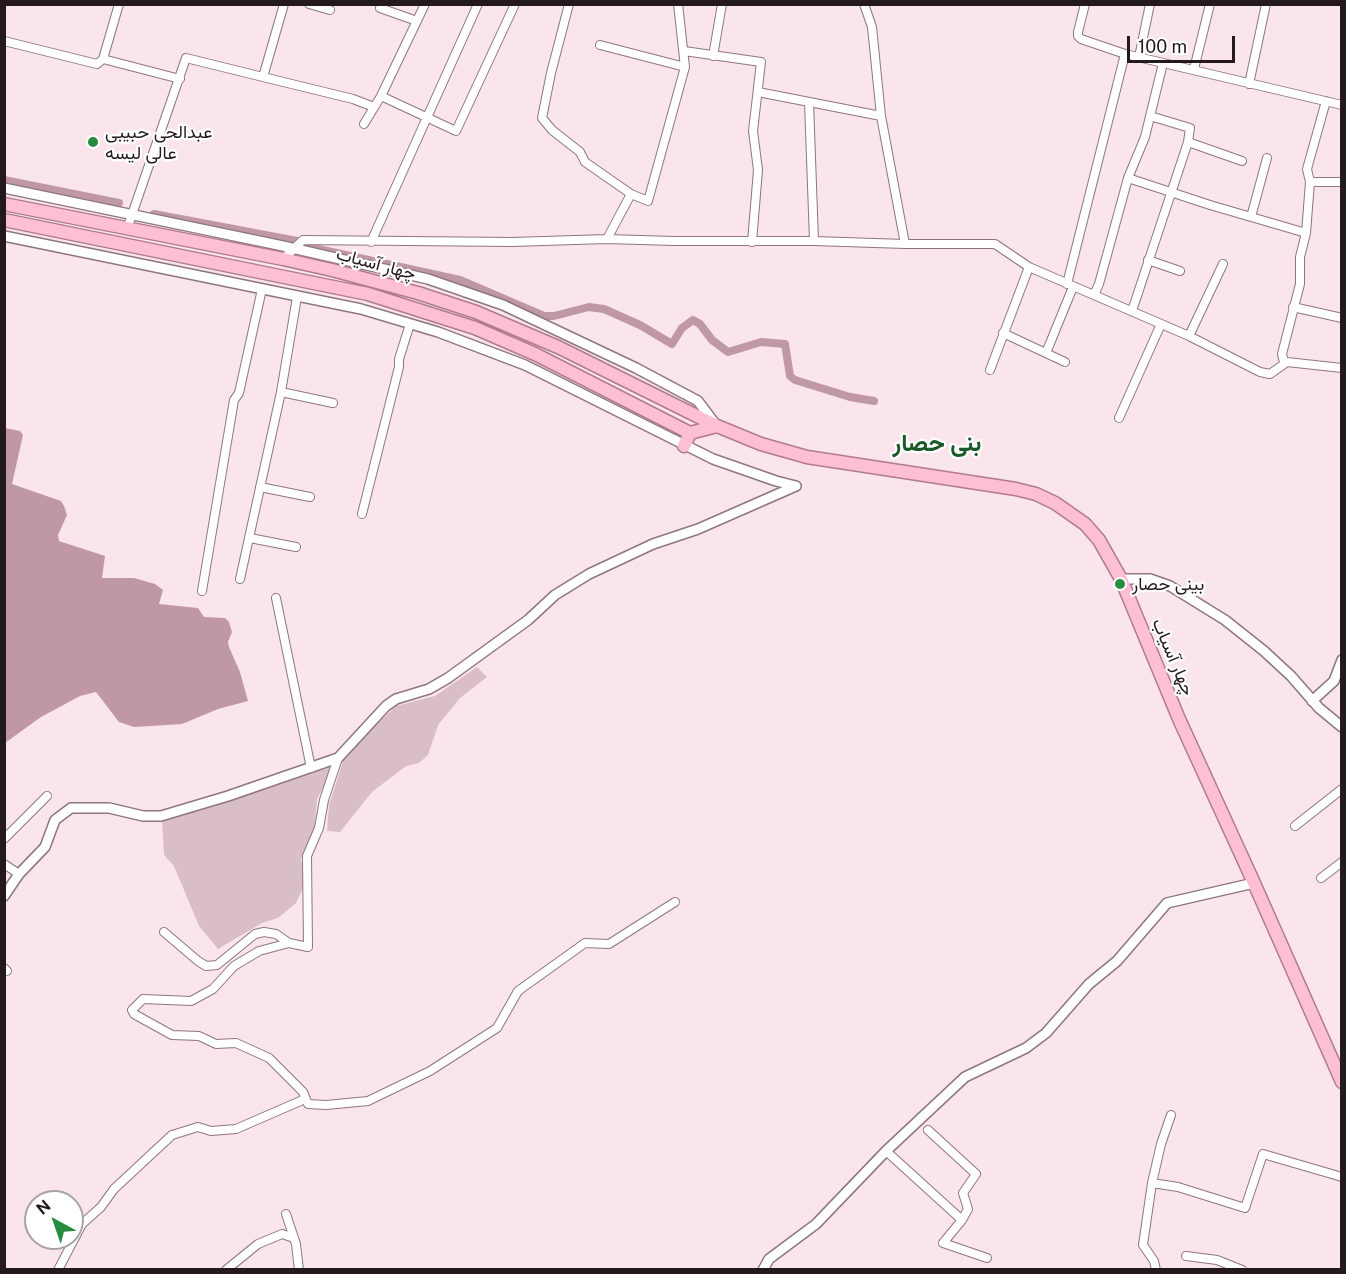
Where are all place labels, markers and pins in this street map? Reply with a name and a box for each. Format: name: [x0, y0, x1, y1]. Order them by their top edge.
place label: عبدالحی حبیبی عالی لیسه: [105, 121, 212, 164]
marker: عبدالحی حبیبی عالی لیسه: [86, 135, 100, 149]
place label: بینی حصار: [1132, 573, 1204, 595]
marker: بینی حصار: [1113, 577, 1127, 591]

